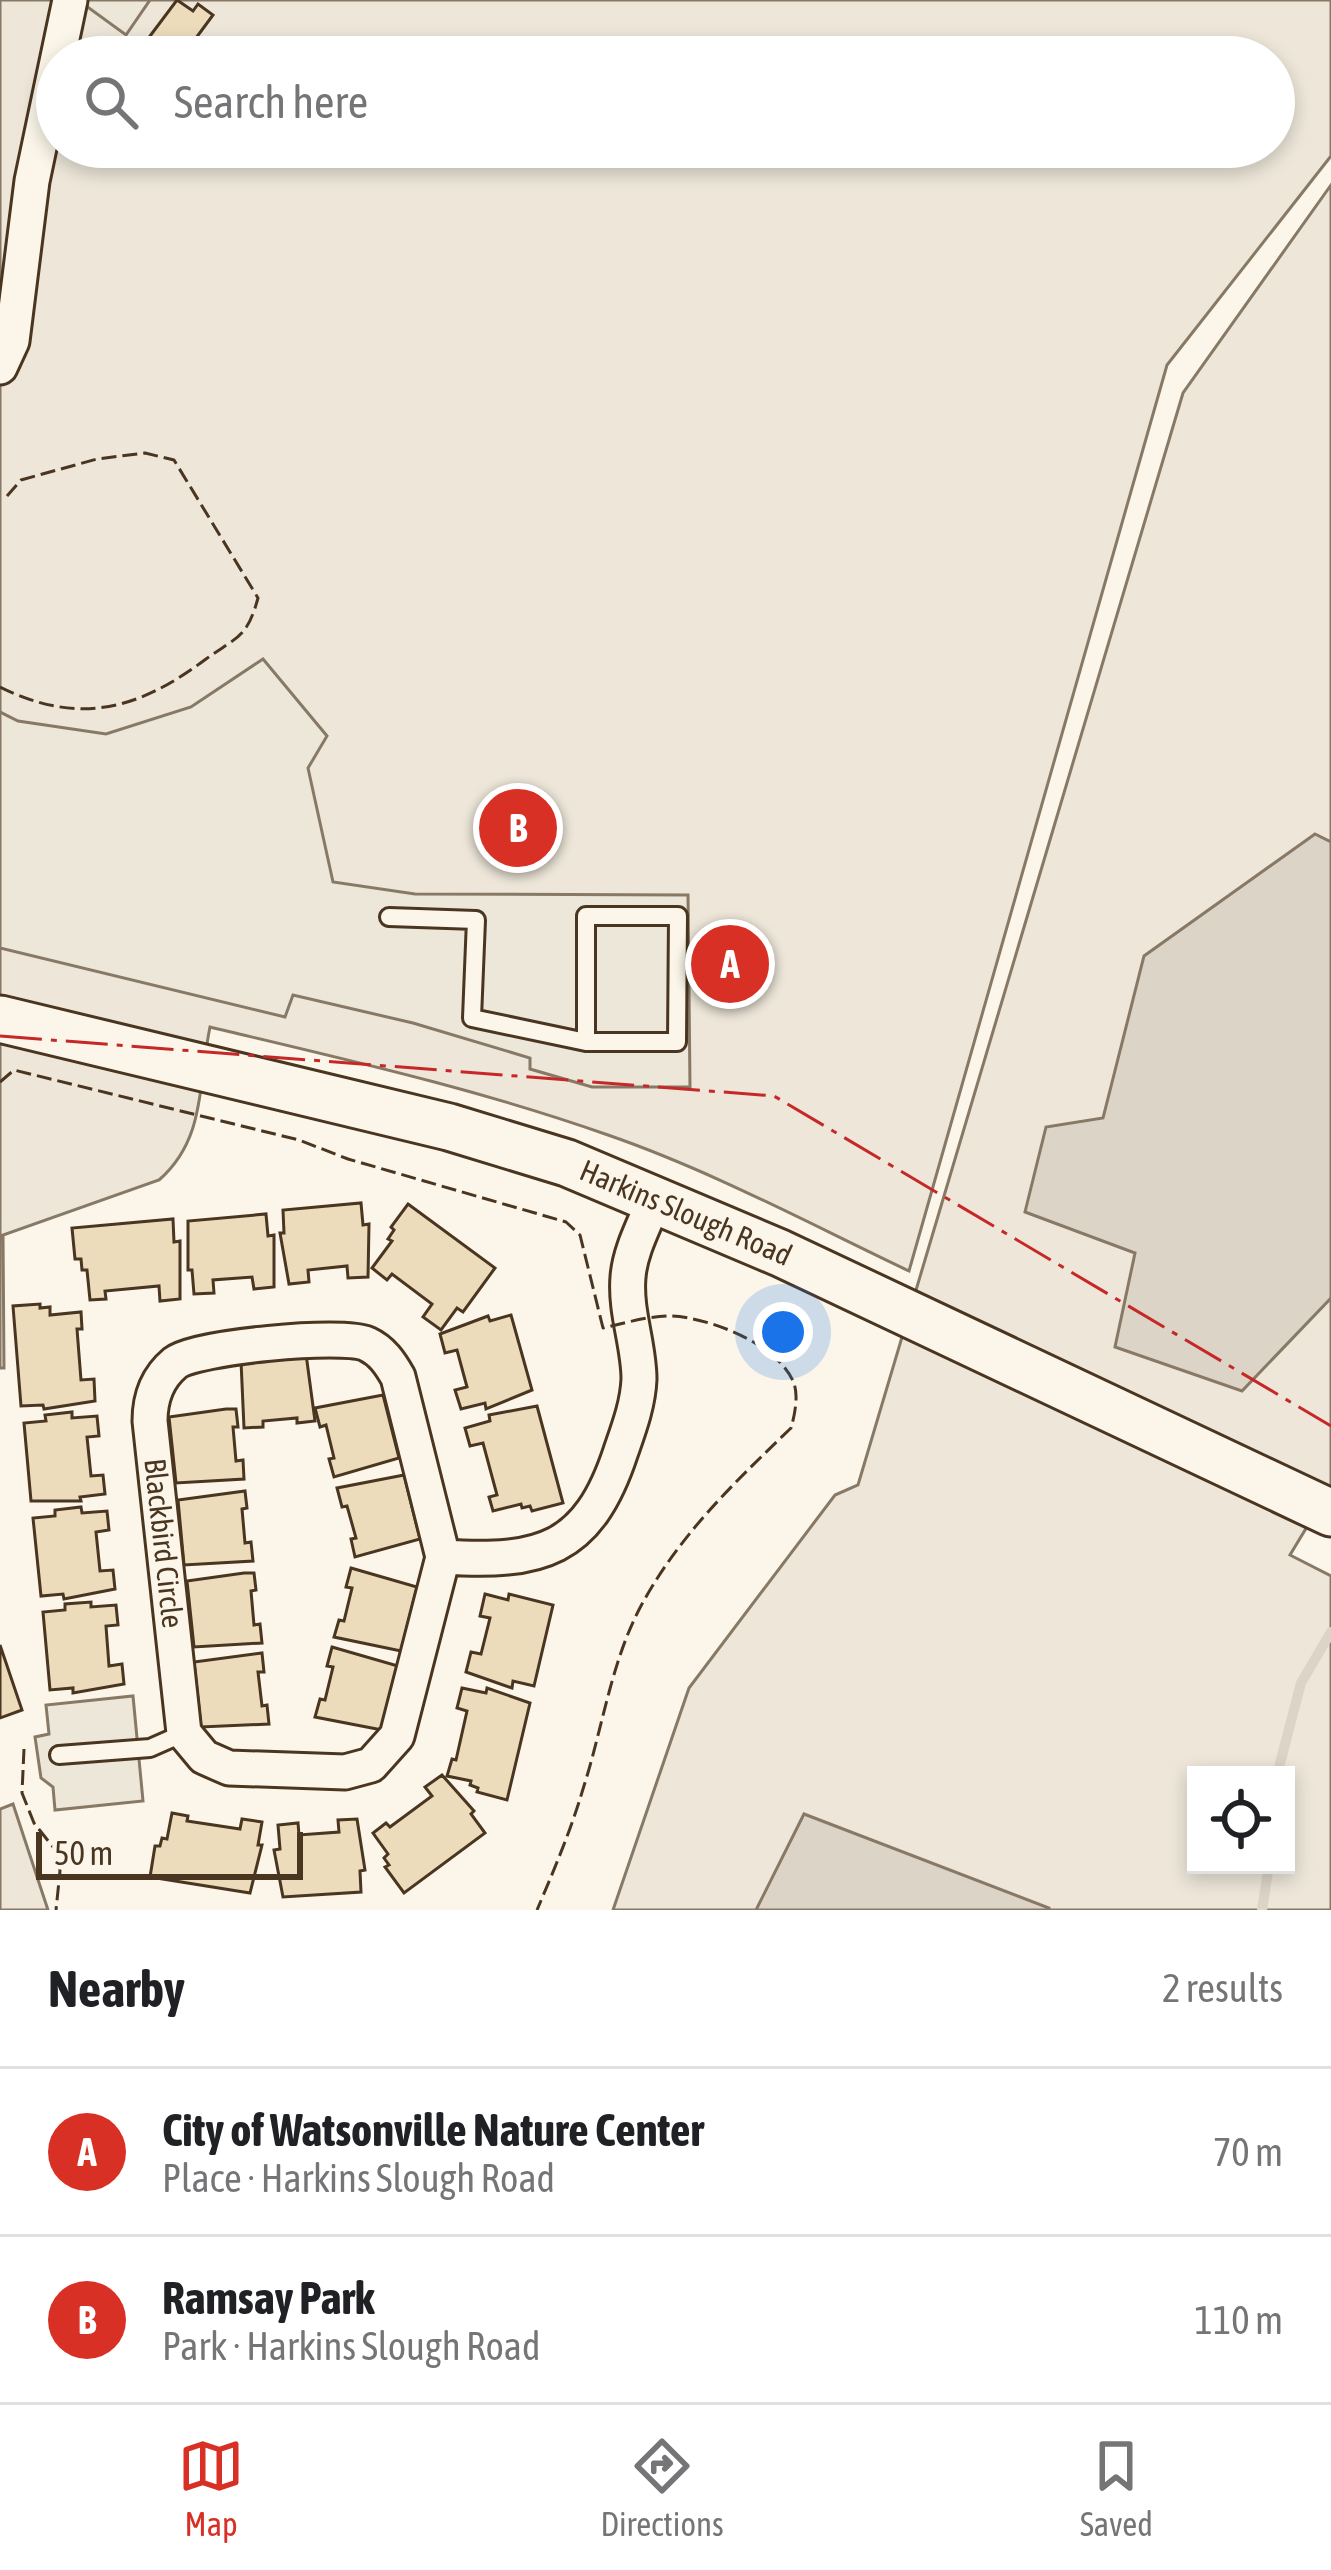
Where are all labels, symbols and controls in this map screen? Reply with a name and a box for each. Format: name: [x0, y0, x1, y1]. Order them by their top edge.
search box: [36, 36, 1295, 168]
icon: search: [78, 69, 144, 135]
text: Search here: [174, 76, 368, 128]
pin: B: [479, 783, 557, 873]
pin: A: [691, 919, 769, 1009]
street label: Harkins Slough Road: [575, 1152, 797, 1272]
your location: [753, 1302, 813, 1362]
street label: Blackbird Circle: [138, 1457, 190, 1630]
map controls: [1187, 1766, 1295, 1874]
button: locate: [1187, 1766, 1295, 1874]
scale bar: [36, 1826, 303, 1879]
text: 50 m: [54, 1834, 113, 1872]
text: Nearby: [48, 1959, 185, 2018]
text: 2 results: [1162, 1966, 1283, 2010]
text: City of Watsonville Nature Center: [162, 2104, 704, 2156]
text: A: [77, 2130, 97, 2174]
text: 70 m: [1213, 2130, 1283, 2174]
text: Place · Harkins Slough Road: [162, 2156, 555, 2200]
text: Ramsay Park: [162, 2272, 375, 2324]
text: B: [78, 2298, 96, 2342]
text: 110 m: [1195, 2298, 1283, 2342]
text: Park · Harkins Slough Road: [162, 2324, 540, 2368]
tab: Map: [178, 2433, 244, 2543]
tab: Directions: [600, 2433, 724, 2543]
tab: Saved: [1080, 2433, 1153, 2543]

